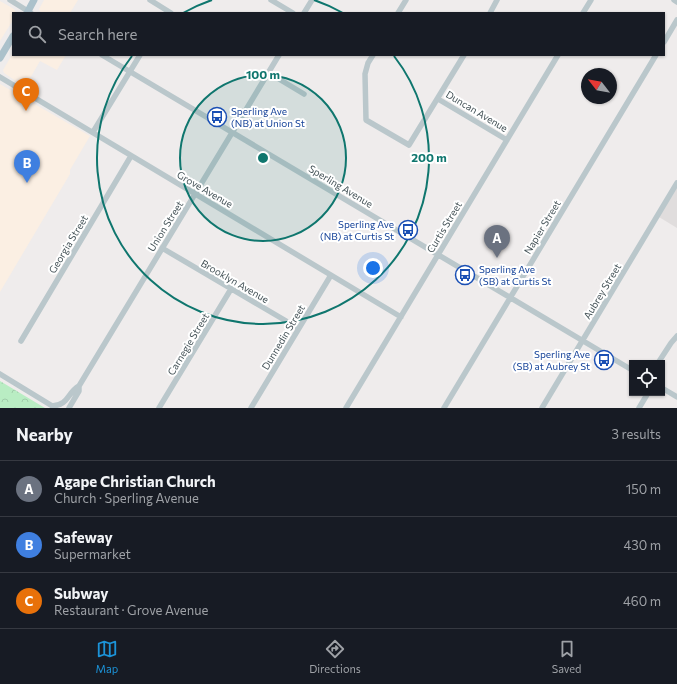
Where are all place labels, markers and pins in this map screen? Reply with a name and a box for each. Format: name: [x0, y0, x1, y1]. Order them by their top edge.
pin: C: [13, 78, 39, 111]
place label: Sperling Ave (NB) at Union St: [231, 105, 305, 129]
bus stop icon: Sperling Ave (NB) at Union St: [206, 106, 228, 128]
pin: B: [14, 150, 40, 183]
centre of rings: [256, 151, 270, 165]
place label: Sperling Ave (NB) at Curtis St: [320, 218, 394, 242]
bus stop icon: Sperling Ave (NB) at Curtis St: [397, 219, 419, 241]
pin: A: [484, 225, 510, 258]
place label: Sperling Ave (SB) at Curtis St: [479, 263, 551, 287]
bus stop icon: Sperling Ave (SB) at Curtis St: [454, 264, 476, 286]
place label: Sperling Ave (SB) at Aubrey St: [513, 348, 590, 372]
bus stop icon: Sperling Ave (SB) at Aubrey St: [593, 349, 615, 371]

